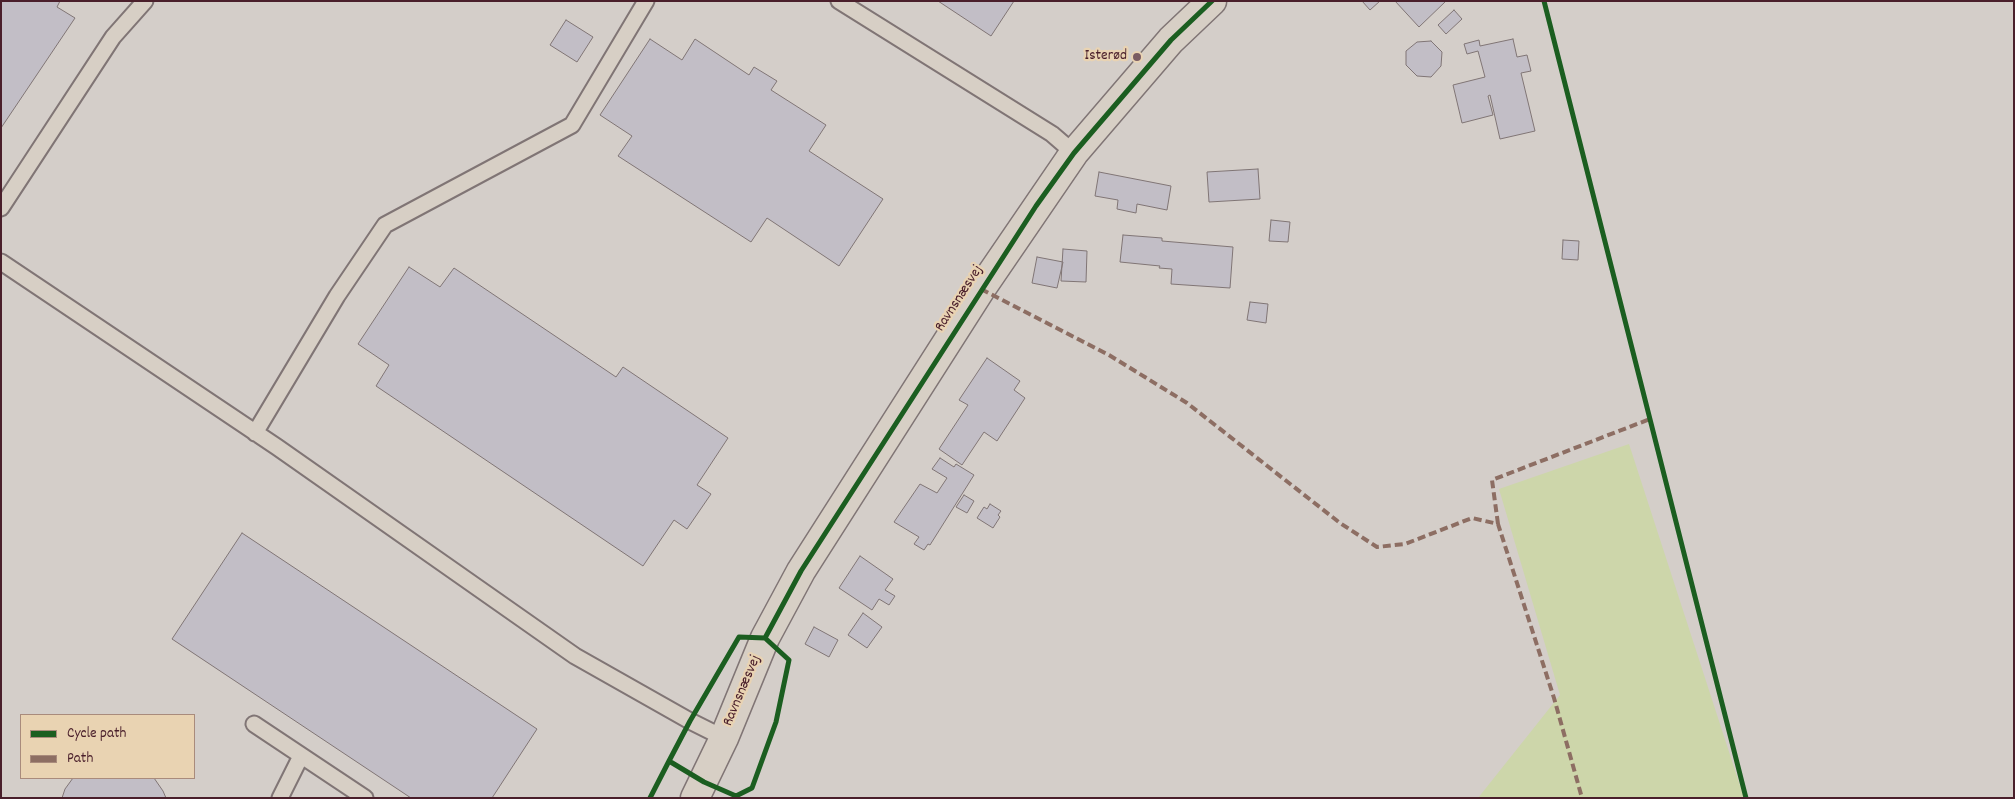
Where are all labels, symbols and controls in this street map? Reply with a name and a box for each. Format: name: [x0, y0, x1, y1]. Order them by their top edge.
place label: Isterød: [1085, 48, 1127, 66]
marker: Isterød: [1131, 51, 1143, 63]
street label: Ravnsnæsvej: [932, 263, 988, 335]
street label: Ravnsnæsvej: [720, 653, 766, 729]
legend: [20, 714, 195, 779]
text: Cycle path: [67, 723, 126, 745]
text: Path: [67, 748, 93, 770]

